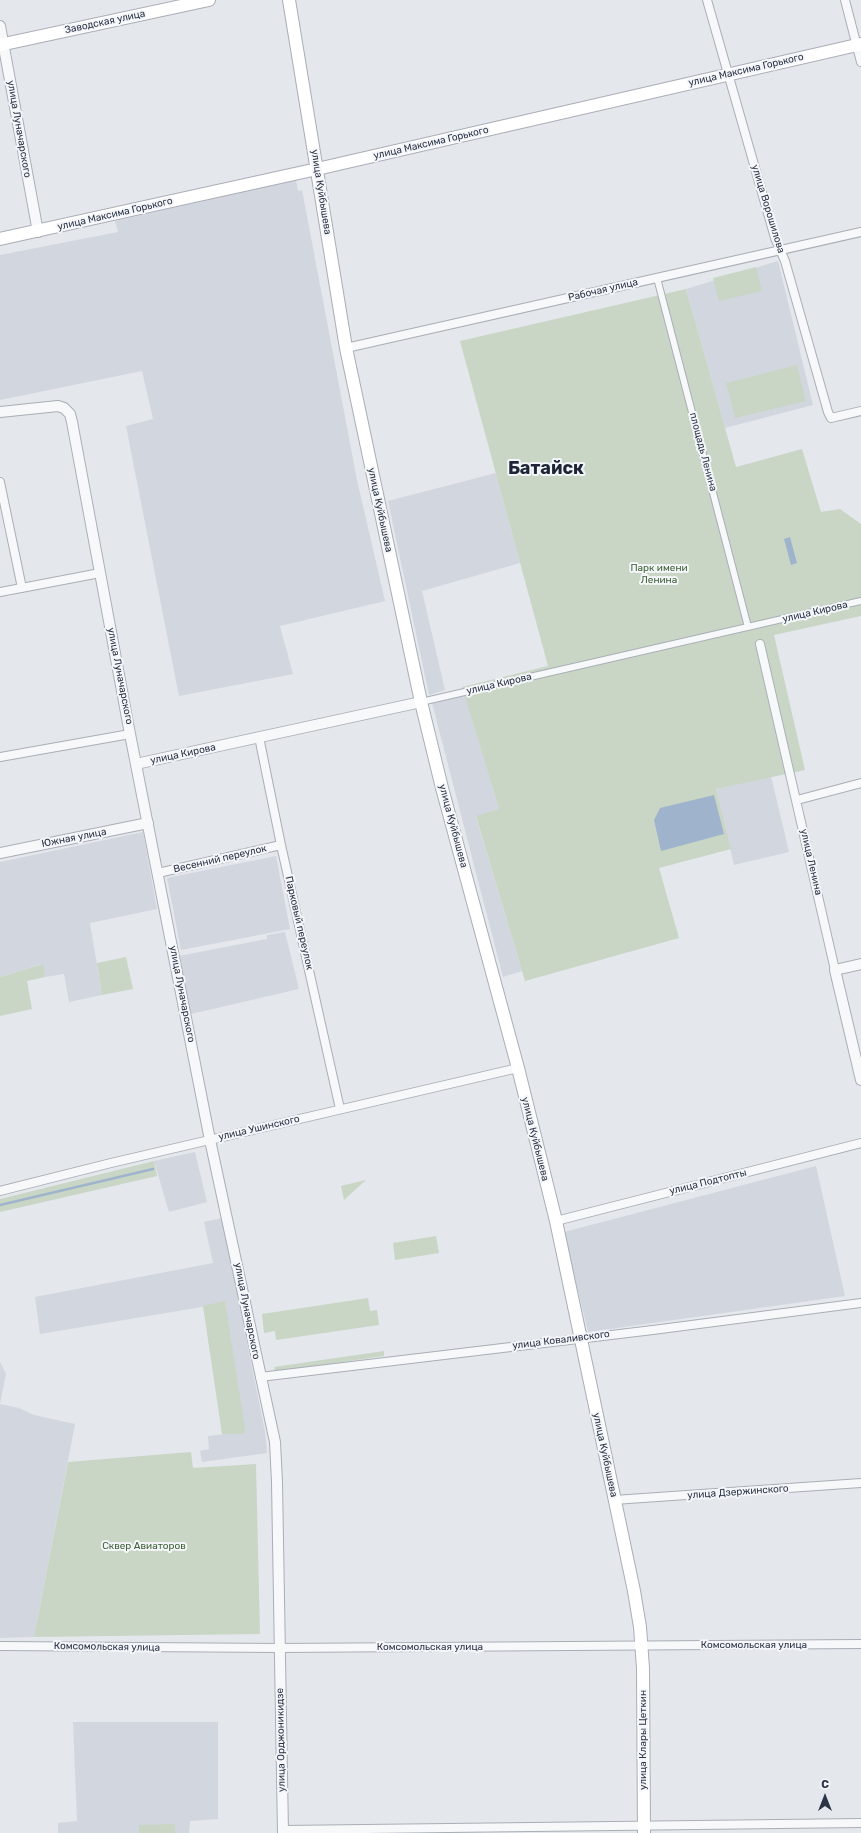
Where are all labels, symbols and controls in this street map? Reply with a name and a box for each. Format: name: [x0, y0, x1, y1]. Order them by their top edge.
street label: Заводская улица: [64, 8, 146, 36]
street label: улица Максима Горького: [687, 51, 805, 89]
street label: улица Луначарского: [5, 79, 33, 179]
street label: улица Максима Горького: [372, 124, 490, 162]
street label: улица Куйбышева: [308, 149, 334, 235]
street label: улица Ворошилова: [749, 163, 787, 255]
street label: улица Максима Горького: [56, 195, 174, 233]
street label: Рабочая улица: [567, 276, 639, 304]
street label: площадь Ленина: [687, 411, 719, 493]
district label: Батайск: [508, 458, 584, 480]
street label: улица Куйбышева: [365, 467, 395, 553]
park label: Парк имени Ленина: [630, 562, 688, 586]
street label: улица Кирова: [781, 599, 849, 625]
street label: улица Луначарского: [105, 626, 135, 726]
street label: улица Кирова: [465, 671, 533, 697]
street label: улица Кирова: [149, 741, 217, 767]
street label: улица Куйбышева: [436, 783, 470, 869]
street label: Южная улица: [41, 826, 107, 850]
street label: улица Ленина: [798, 828, 824, 896]
street label: Весенний переулок: [172, 842, 268, 876]
street label: Парковый переулок: [282, 875, 316, 971]
street label: улица Луначарского: [167, 944, 197, 1044]
street label: улица Куйбышева: [519, 1096, 551, 1182]
street label: улица Ушинского: [217, 1113, 301, 1143]
street label: улица Подтопты: [668, 1167, 748, 1197]
street label: улица Луначарского: [232, 1261, 262, 1361]
street label: улица Коваливского: [512, 1328, 610, 1352]
street label: улица Куйбышева: [590, 1412, 620, 1498]
street label: улица Дзержинского: [687, 1482, 789, 1502]
park label: Сквер Авиаторов: [102, 1540, 186, 1552]
street label: Комсомольская улица: [701, 1639, 807, 1651]
street label: Комсомольская улица: [54, 1640, 160, 1654]
street label: Комсомольская улица: [377, 1641, 483, 1653]
street label: улица Орджоникидзе: [274, 1688, 288, 1792]
street label: улица Клары Цеткин: [637, 1690, 649, 1790]
north arrow: [805, 1777, 845, 1817]
text: С: [821, 1778, 829, 1791]

